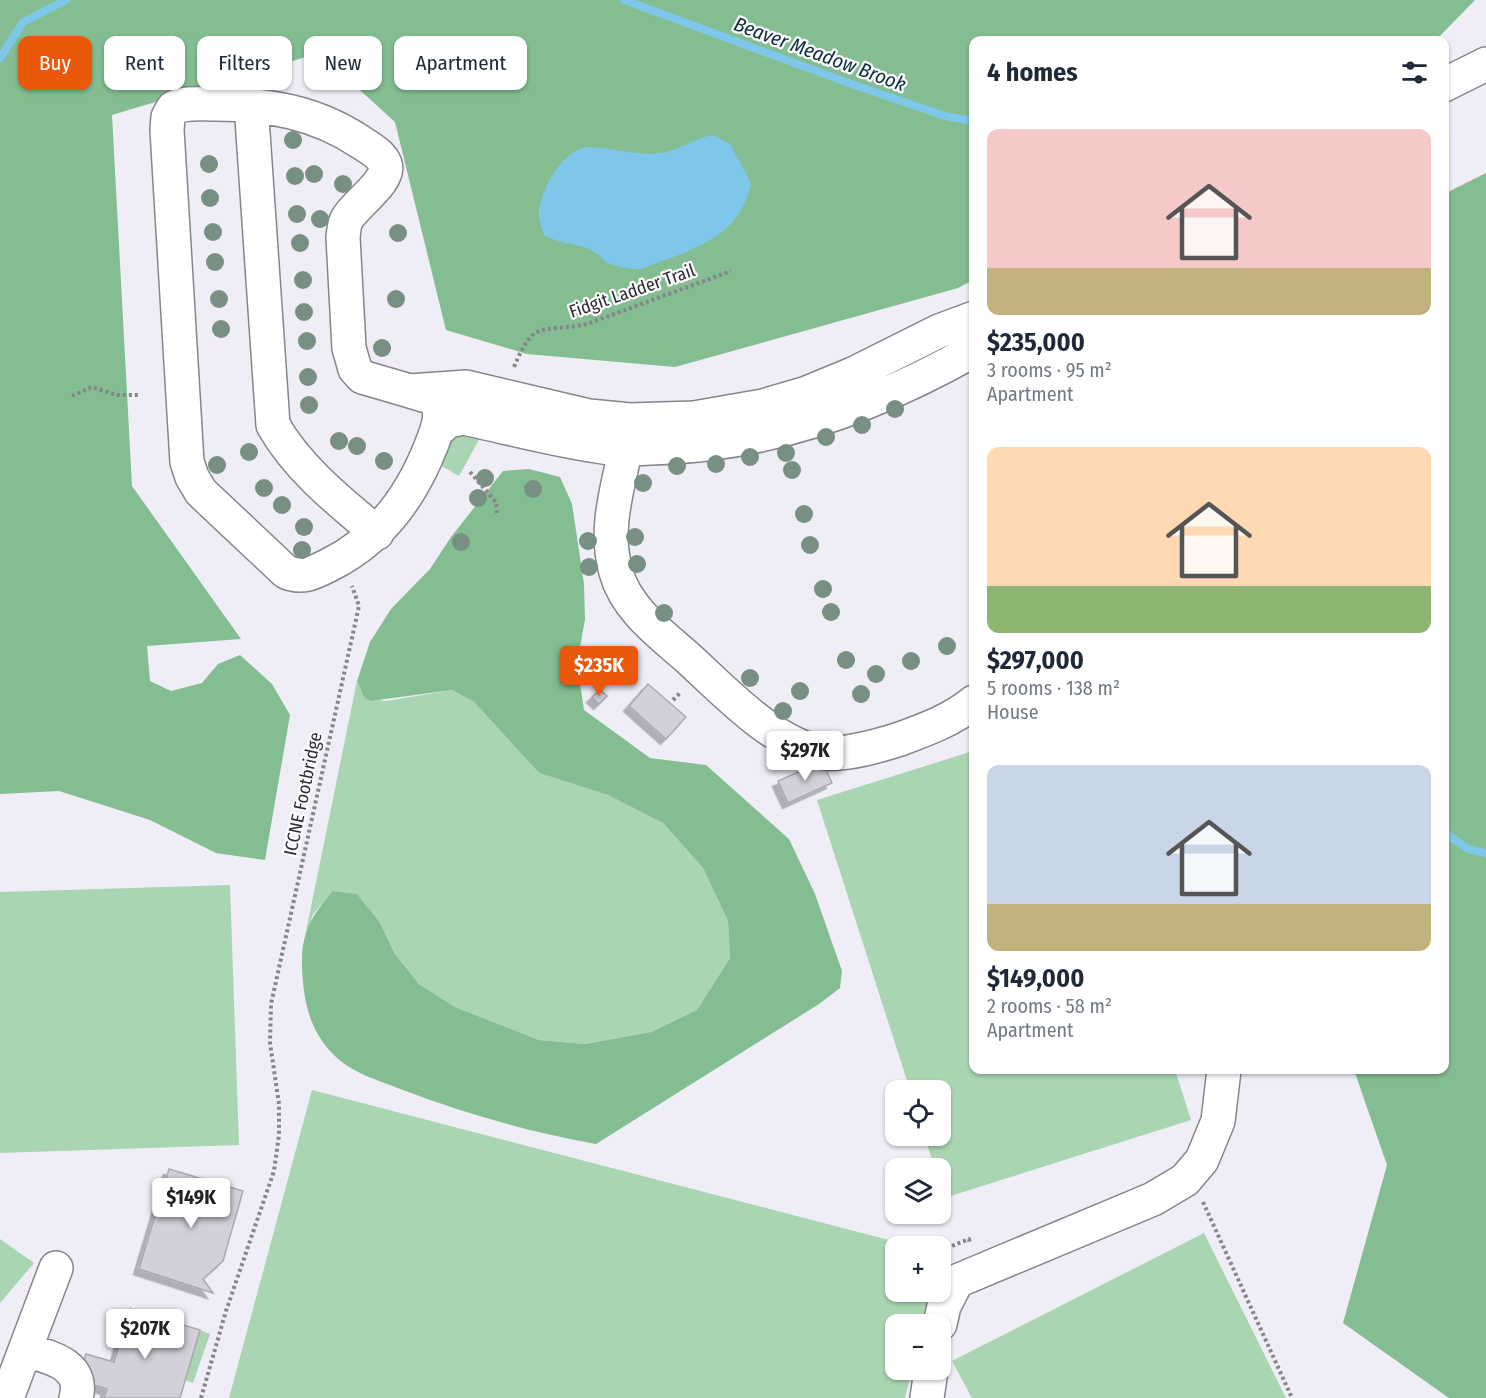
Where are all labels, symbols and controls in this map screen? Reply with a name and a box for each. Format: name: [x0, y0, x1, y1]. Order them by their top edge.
water label: Beaver Meadow Brook: [731, 12, 909, 96]
chip: Buy: [18, 36, 92, 90]
chip: Rent: [104, 36, 185, 90]
chip: Filters: [197, 36, 292, 90]
chip: New: [304, 36, 382, 90]
chip: Apartment: [394, 36, 527, 90]
icon: filters: [1398, 56, 1431, 89]
text: 4 homes: [987, 57, 1078, 88]
icon: home: [1155, 168, 1263, 276]
street label: Fidgit Ladder Trail: [566, 259, 698, 323]
text: $235,000: [987, 327, 1085, 358]
text: 3 rooms · 95 m²: [987, 358, 1112, 382]
text: Apartment: [987, 382, 1074, 406]
icon: home: [1155, 486, 1263, 594]
text: $297,000: [987, 645, 1084, 676]
pin: $235K: [557, 646, 641, 697]
text: $235K: [574, 653, 624, 677]
text: 5 rooms · 138 m²: [987, 676, 1120, 700]
text: House: [987, 700, 1039, 724]
street label: ICCNE Footbridge: [279, 730, 327, 858]
pin: $297K: [763, 731, 847, 782]
text: $297K: [780, 738, 830, 762]
icon: home: [1155, 804, 1263, 912]
text: $149,000: [987, 963, 1084, 994]
text: 2 rooms · 58 m²: [987, 994, 1112, 1018]
text: Apartment: [987, 1018, 1074, 1042]
map controls: [885, 1080, 951, 1380]
button: locate: [885, 1080, 951, 1146]
button: layers: [885, 1158, 951, 1224]
pin: $149K: [149, 1178, 233, 1229]
text: $149K: [166, 1185, 216, 1209]
button: +: [885, 1236, 951, 1302]
pin: $207K: [103, 1309, 187, 1360]
button: −: [885, 1314, 951, 1380]
text: $207K: [120, 1316, 170, 1340]

